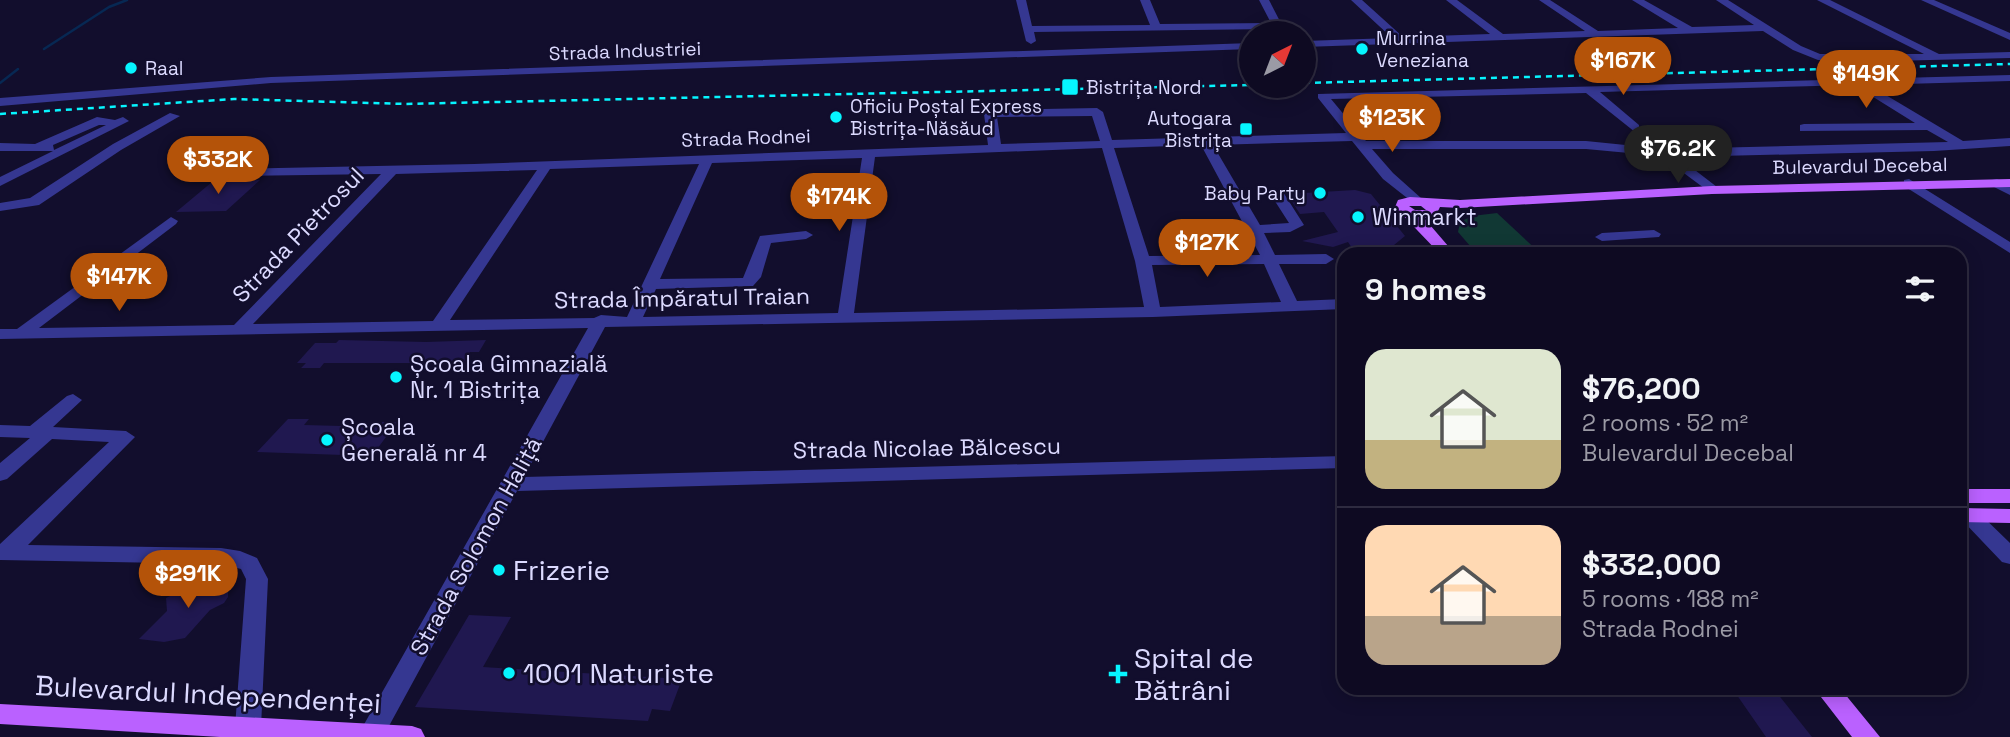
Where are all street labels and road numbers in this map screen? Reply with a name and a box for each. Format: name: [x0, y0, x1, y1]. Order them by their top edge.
street label: Strada Industriei: [548, 36, 702, 66]
street label: Strada Rodnei: [681, 123, 811, 153]
street label: Bulevardul Decebal: [1772, 152, 1948, 180]
street label: Strada Pietrosul: [226, 161, 370, 309]
street label: Strada Împăratul Traian: [554, 281, 810, 315]
street label: Strada Solomon Haliță: [403, 431, 549, 661]
street label: Strada Nicolae Bălcescu: [793, 431, 1061, 465]
street label: Bulevardul Independenței: [34, 667, 382, 721]

